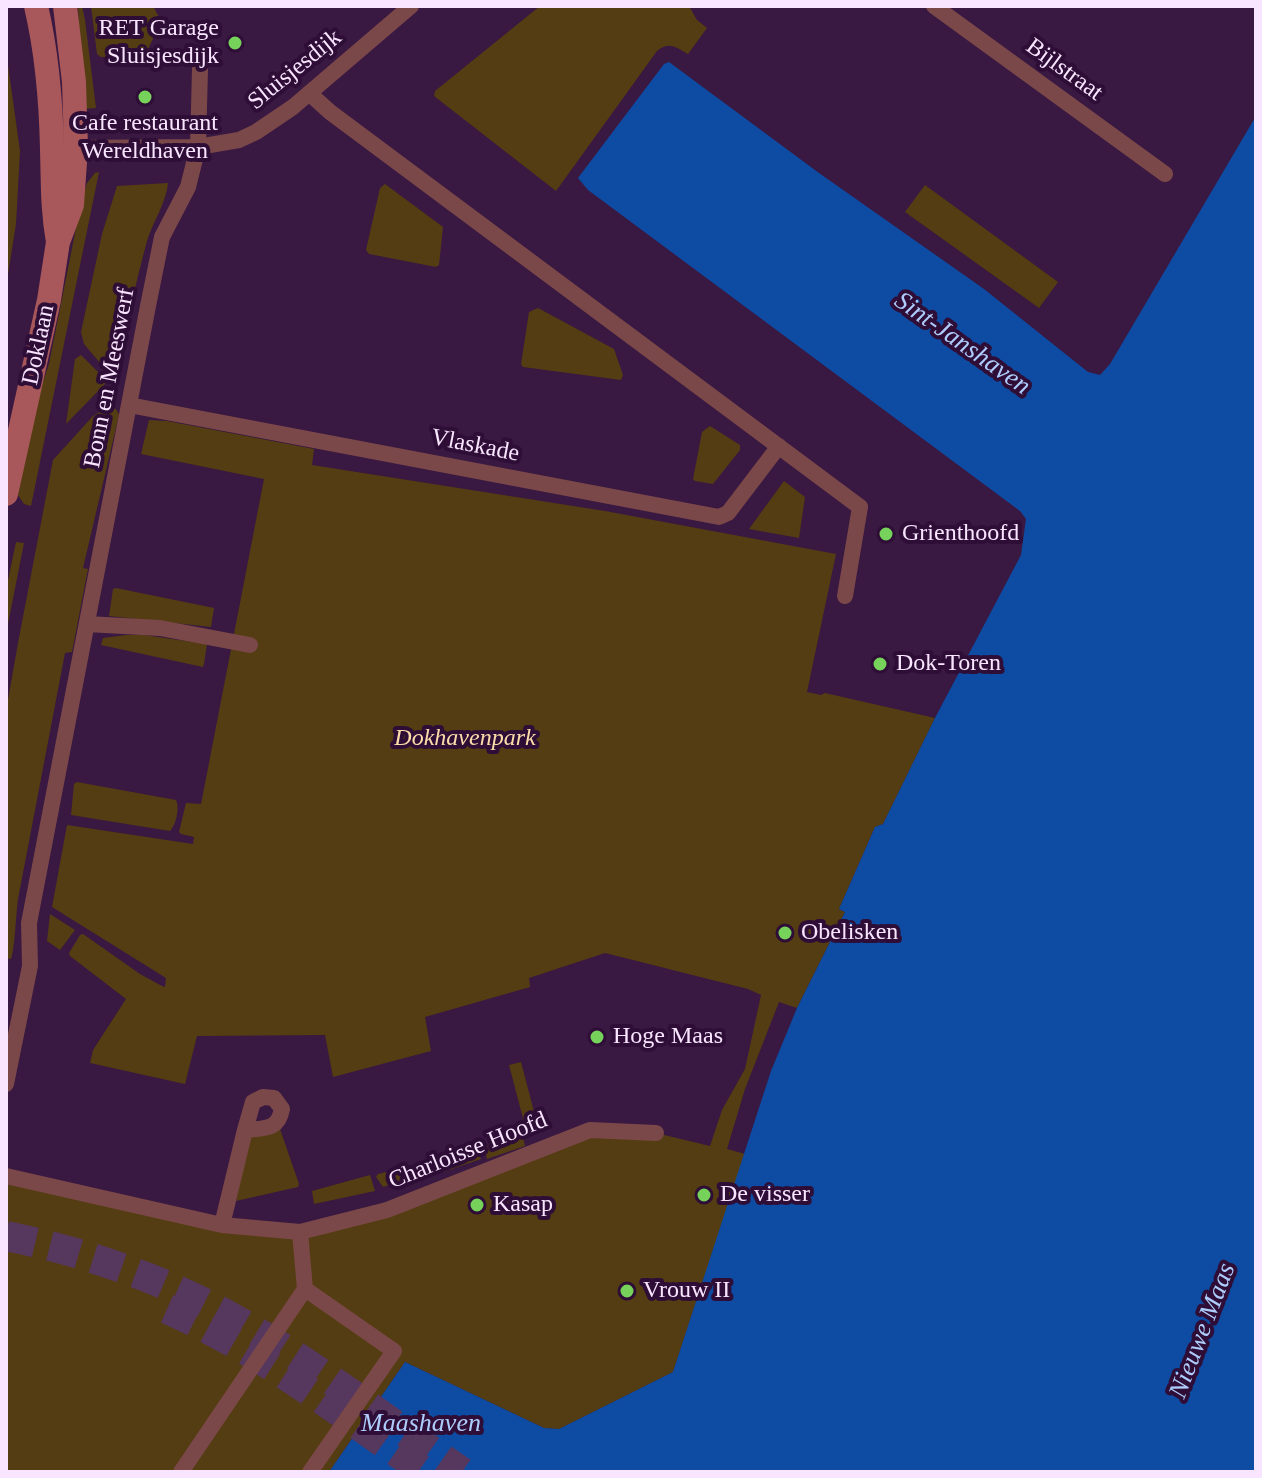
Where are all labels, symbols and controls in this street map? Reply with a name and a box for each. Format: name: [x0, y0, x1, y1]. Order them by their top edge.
place label: RET Garage Sluisjesdijk: [98, 15, 219, 71]
street label: Sluisjesdijk: [242, 24, 348, 116]
street label: Bijlstraat: [1020, 32, 1108, 108]
marker: RET Garage Sluisjesdijk: [226, 34, 244, 52]
marker: Cafe restaurant Wereldhaven: [136, 88, 154, 106]
place label: Cafe restaurant Wereldhaven: [72, 110, 218, 166]
street label: Bonn en Meeswerf: [78, 286, 142, 470]
water label: Sint-Janshaven: [888, 286, 1036, 402]
street label: Doklaan: [16, 302, 62, 388]
street label: Vlaskade: [428, 423, 522, 469]
place label: Grienthoofd: [902, 520, 1019, 548]
marker: Grienthoofd: [877, 525, 895, 543]
place label: Dok-Toren: [896, 650, 1001, 678]
marker: Dok-Toren: [871, 655, 889, 673]
park label: Dokhavenpark: [394, 725, 536, 753]
place label: Obelisken: [801, 919, 898, 947]
marker: Obelisken: [776, 924, 794, 942]
place label: Hoge Maas: [613, 1023, 723, 1051]
marker: Hoge Maas: [588, 1028, 606, 1046]
street label: Charloisse Hoofd: [384, 1106, 552, 1196]
place label: De visser: [720, 1181, 810, 1209]
marker: De visser: [695, 1186, 713, 1204]
place label: Kasap: [493, 1191, 553, 1219]
marker: Kasap: [468, 1196, 486, 1214]
water label: Nieuwe Maas: [1163, 1259, 1243, 1403]
place label: Vrouw II: [643, 1277, 730, 1305]
marker: Vrouw II: [618, 1282, 636, 1300]
water label: Maashaven: [361, 1408, 481, 1440]

